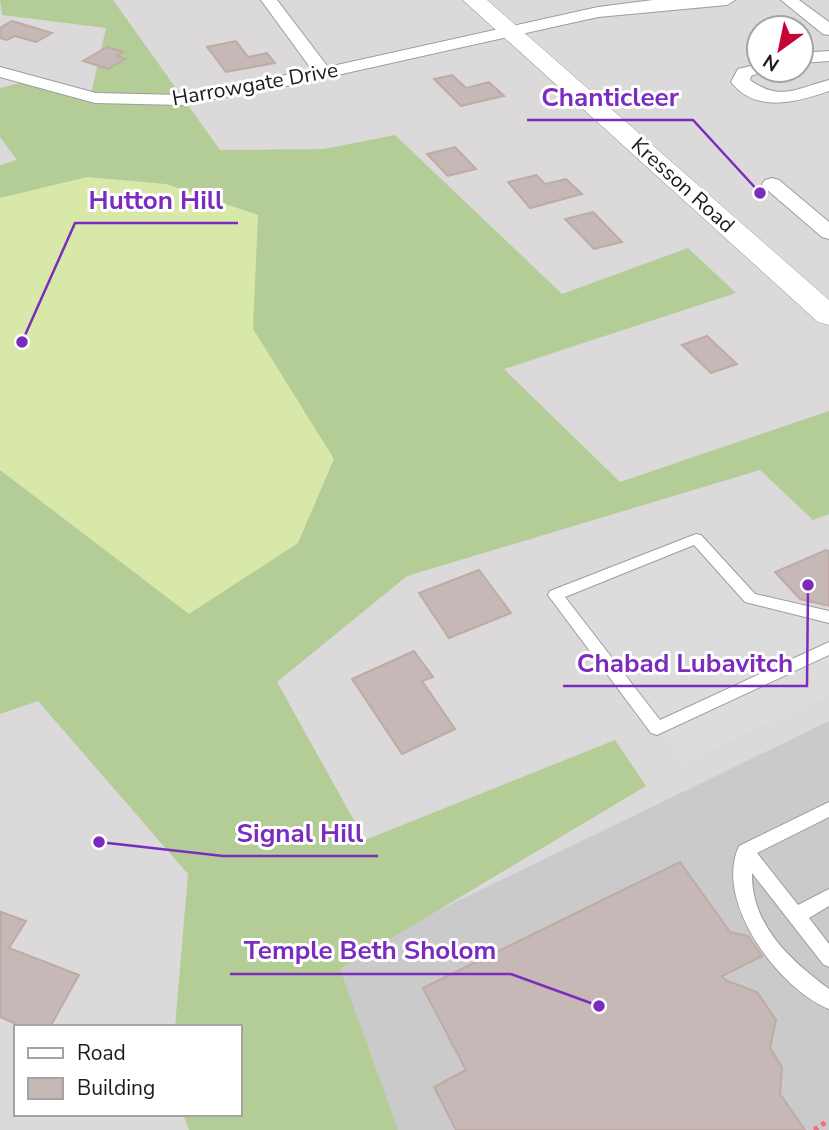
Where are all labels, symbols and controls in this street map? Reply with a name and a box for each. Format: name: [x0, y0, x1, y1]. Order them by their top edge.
north arrow: [745, 14, 815, 84]
text: N: [758, 48, 784, 77]
street label: Harrowgate Drive: [170, 56, 340, 112]
callout: Chanticleer: [527, 73, 693, 120]
text: Chanticleer: [541, 80, 680, 115]
street label: Kresson Road: [625, 131, 741, 239]
callout: Hutton Hill: [75, 176, 238, 223]
text: Hutton Hill: [89, 183, 224, 218]
callout: Chabad Lubavitch: [563, 639, 807, 686]
text: Chabad Lubavitch: [577, 646, 793, 681]
callout: Signal Hill: [223, 809, 378, 856]
text: Signal Hill: [237, 816, 364, 851]
callout: Temple Beth Sholom: [230, 927, 511, 974]
text: Temple Beth Sholom: [244, 933, 496, 968]
legend: [14, 1025, 242, 1116]
text: Road: [77, 1039, 126, 1067]
text: Building: [77, 1074, 155, 1102]

